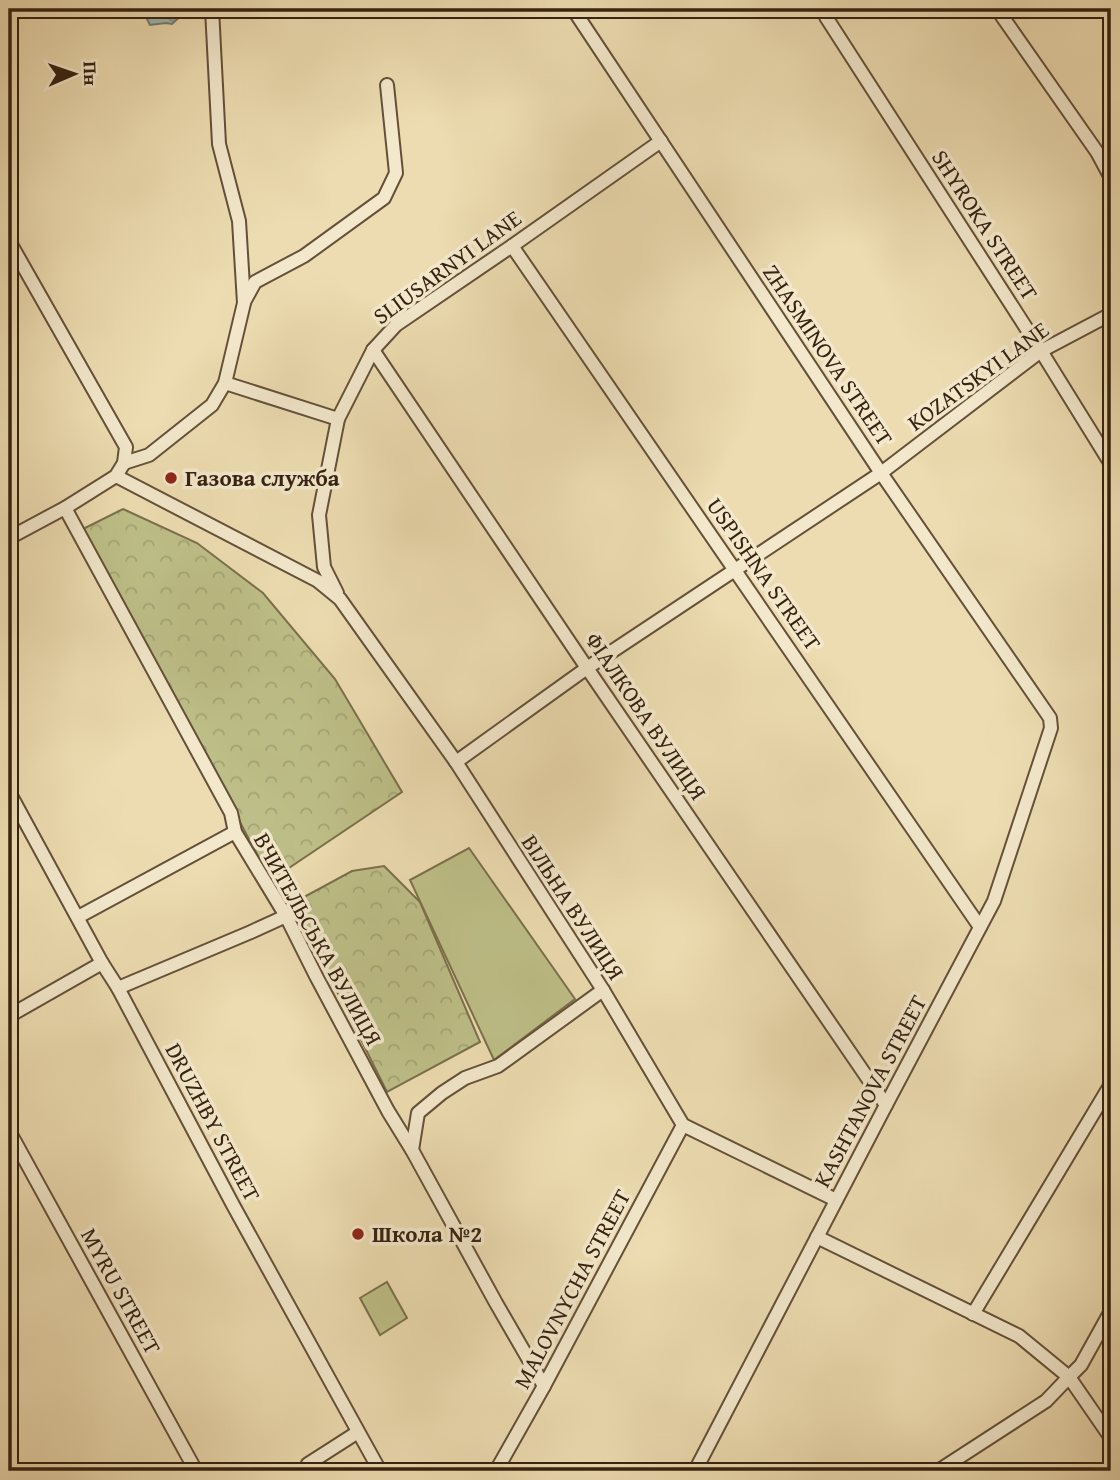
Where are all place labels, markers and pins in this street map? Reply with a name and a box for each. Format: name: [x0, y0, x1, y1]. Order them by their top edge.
place label: Газова служба: [185, 461, 340, 494]
marker: Газова служба: [163, 470, 179, 486]
place label: Школа №2: [372, 1217, 482, 1250]
marker: Школа №2: [350, 1226, 366, 1242]

